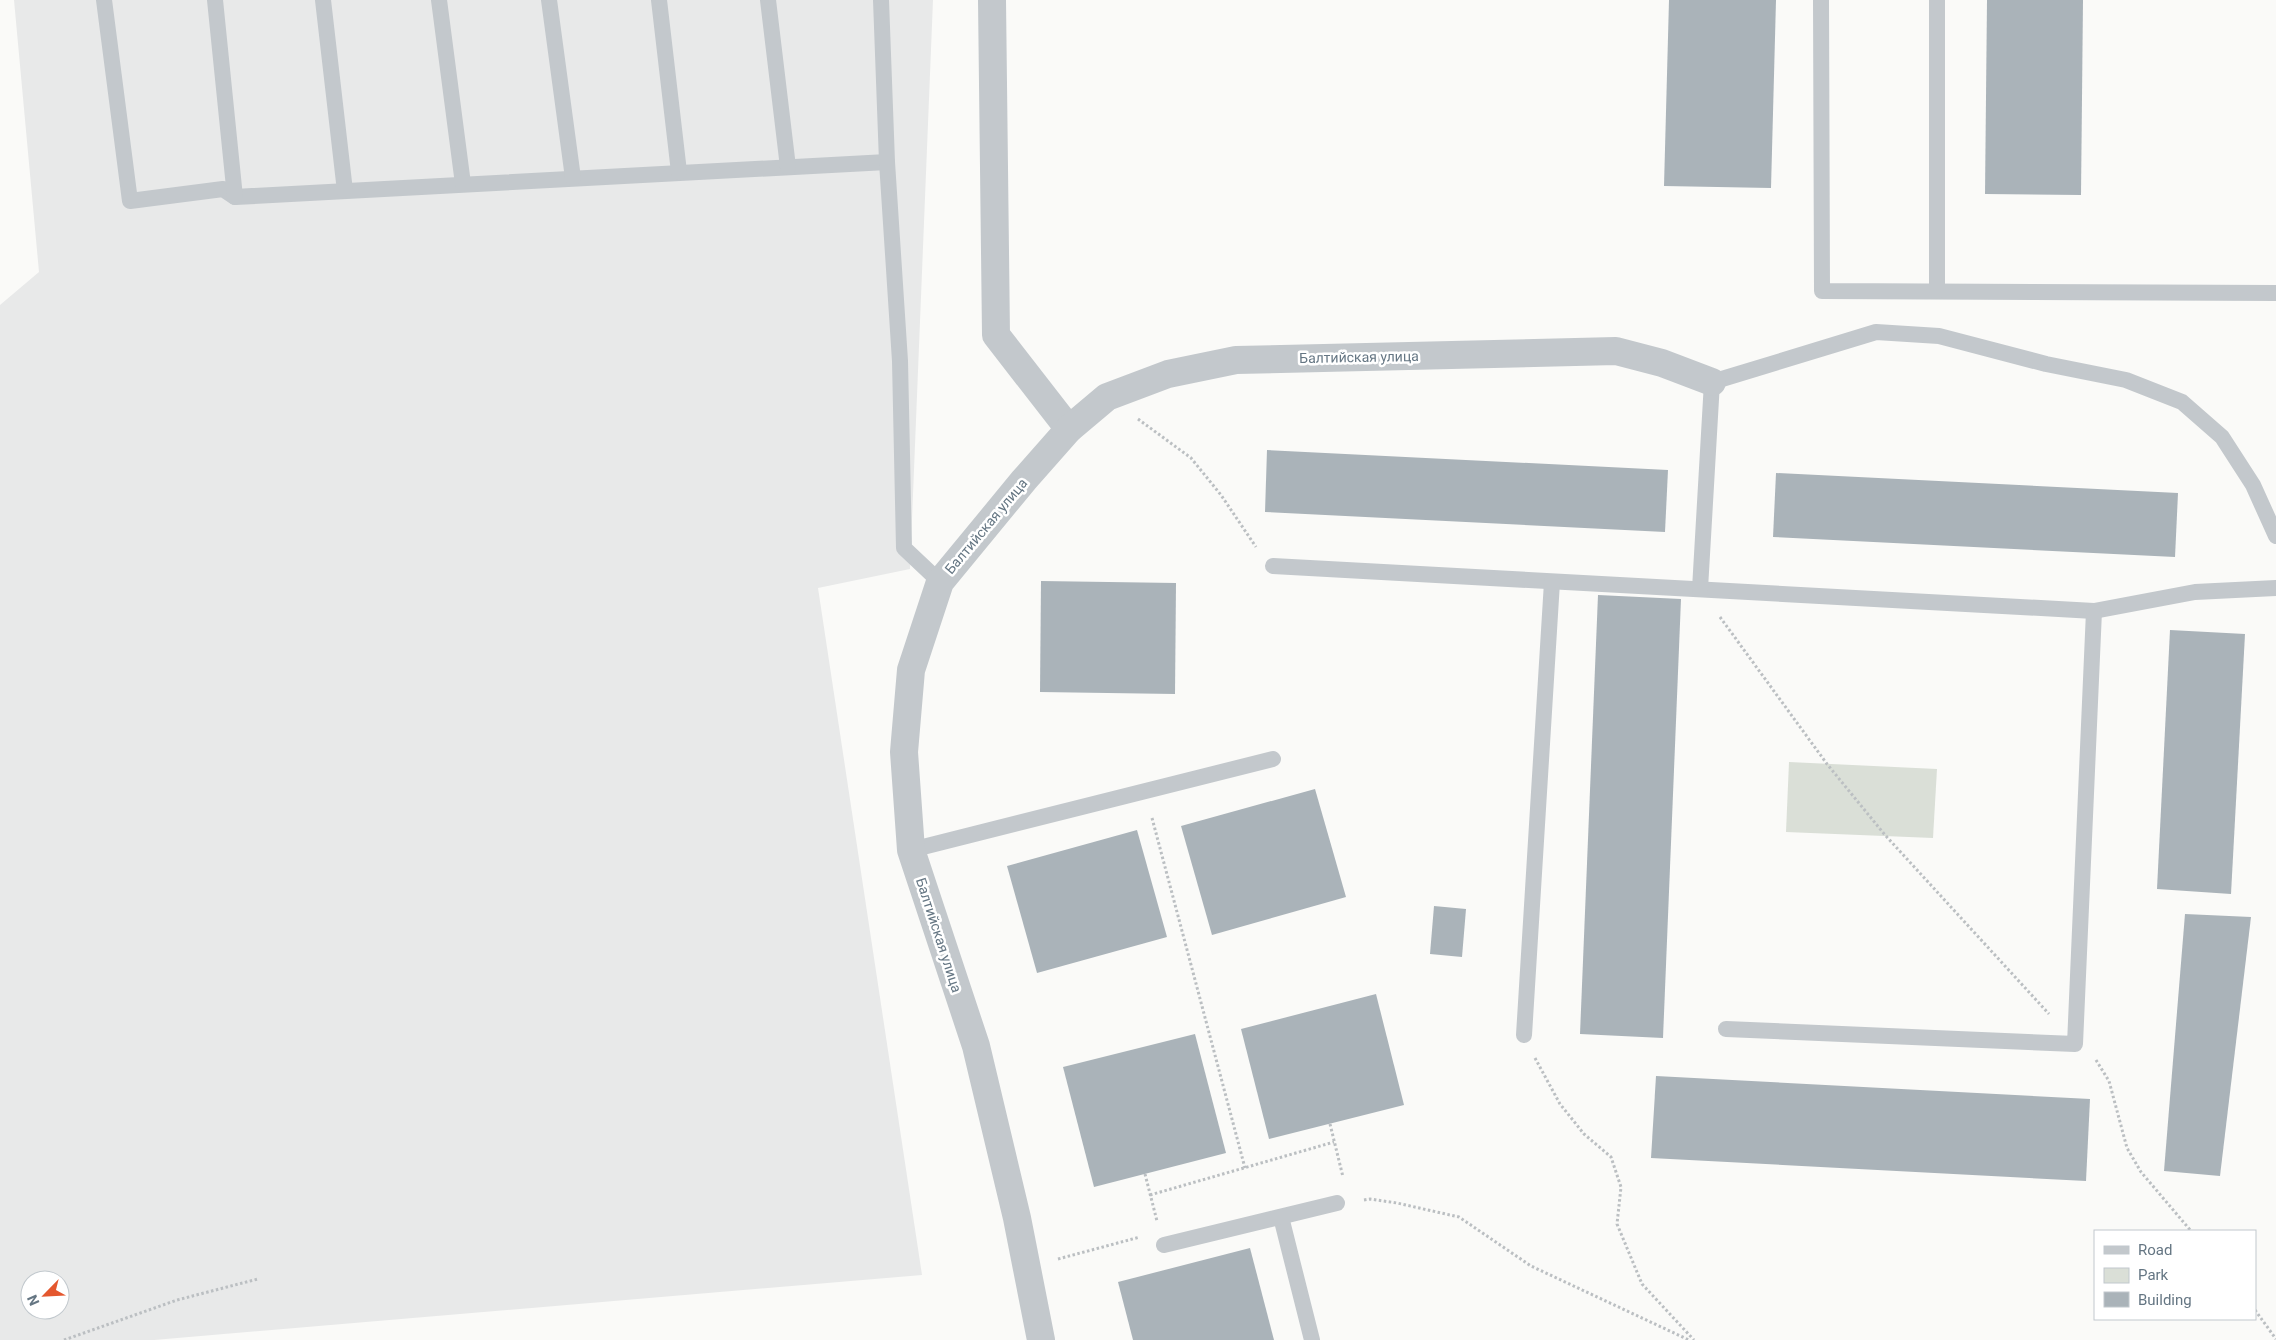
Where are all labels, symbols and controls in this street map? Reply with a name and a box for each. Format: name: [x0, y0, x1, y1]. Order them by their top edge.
street label: Балтийская улица: [1299, 348, 1419, 366]
street label: Балтийская улица: [941, 475, 1031, 577]
street label: Балтийская улица: [913, 876, 965, 994]
legend: [2094, 1230, 2256, 1320]
text: Road: [2138, 1241, 2172, 1259]
text: Park: [2138, 1266, 2169, 1284]
north arrow: [20, 1270, 70, 1320]
text: Building: [2138, 1291, 2192, 1309]
text: N: [24, 1293, 42, 1308]

